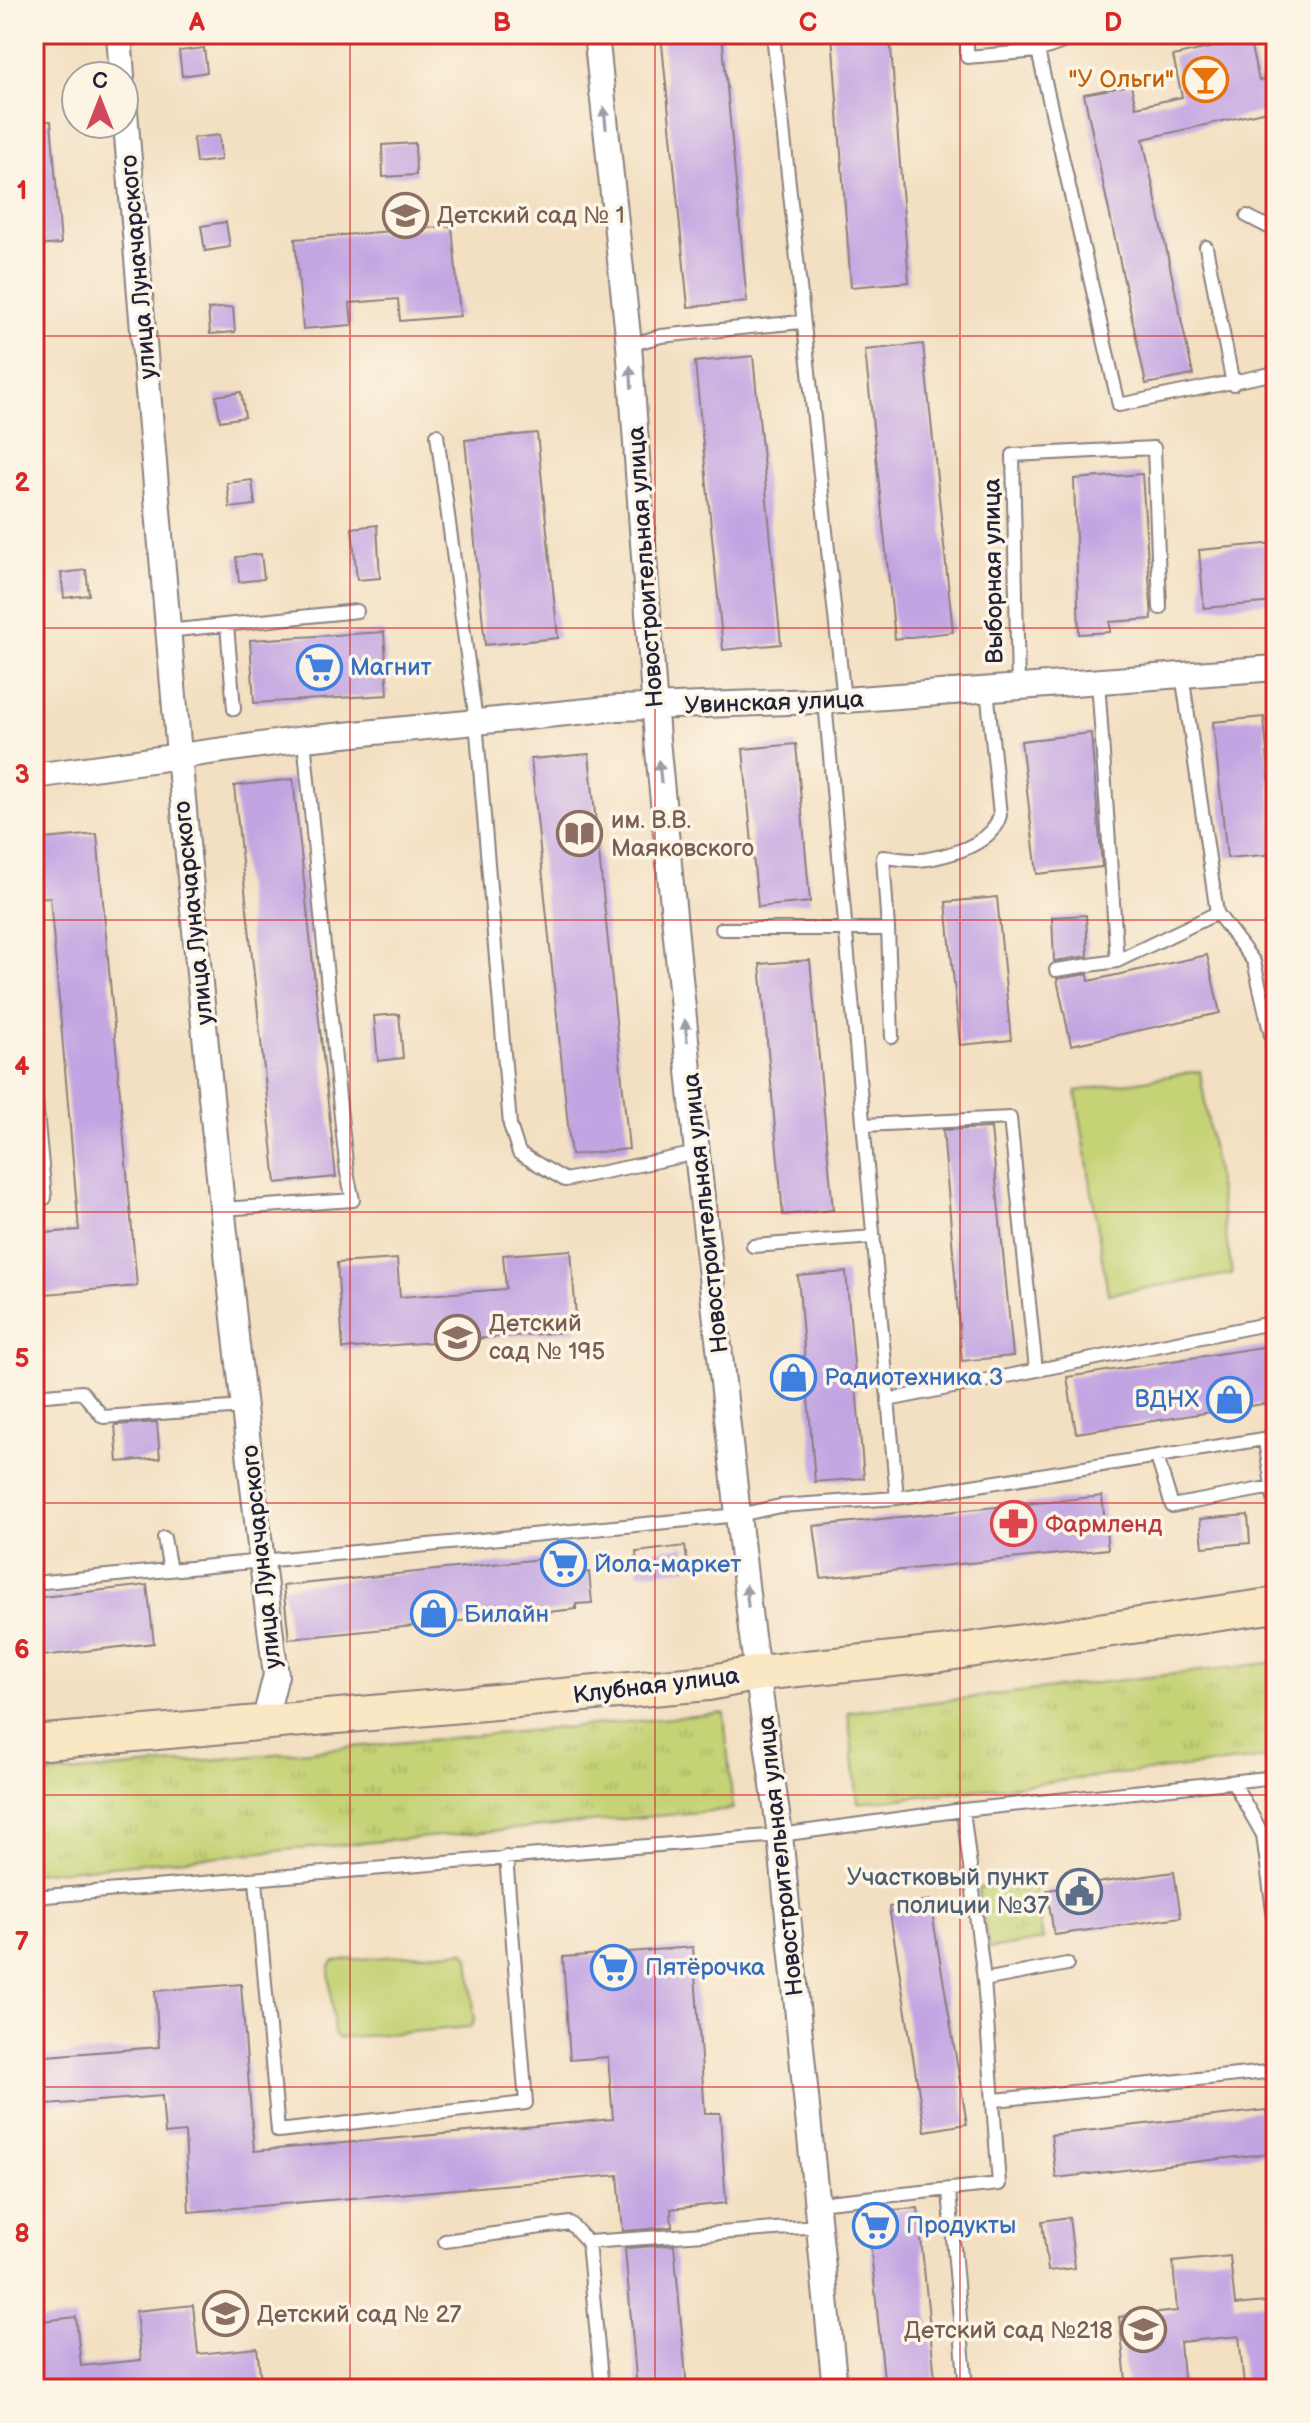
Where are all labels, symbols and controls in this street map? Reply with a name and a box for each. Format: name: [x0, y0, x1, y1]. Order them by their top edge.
text: A: [188, 8, 205, 39]
text: B: [493, 8, 511, 39]
text: C: [799, 8, 817, 39]
text: D: [1104, 8, 1122, 39]
bar icon: "У Ольги": [1181, 55, 1229, 103]
north arrow: [60, 60, 140, 140]
place label: "У Ольги": [1068, 65, 1174, 94]
text: С: [92, 68, 108, 95]
one-way arrow: [598, 105, 611, 130]
street label: улица Луначарского: [114, 154, 163, 380]
text: 1: [17, 176, 27, 207]
school or university icon: Детский сад № 1: [382, 191, 430, 239]
place label: Детский сад № 1: [437, 201, 625, 230]
one-way arrow: [624, 364, 637, 389]
street label: Новостроительная улица: [621, 425, 670, 709]
text: 2: [14, 468, 30, 499]
street label: Выборная улица: [977, 478, 1010, 664]
supermarket icon: Магнит: [295, 643, 343, 691]
place label: Магнит: [350, 653, 432, 682]
street label: Увинская улица: [684, 685, 864, 720]
one-way arrow: [654, 759, 667, 784]
text: 3: [14, 760, 30, 791]
street label: улица Луначарского: [167, 799, 220, 1026]
place label: им. В.В. Маяковского: [611, 806, 754, 863]
library icon: им. В.В. Маяковского: [556, 810, 604, 858]
one-way arrow: [679, 1018, 692, 1043]
text: 4: [14, 1052, 30, 1083]
street label: Новостроительная улица: [676, 1071, 735, 1355]
place label: Детский сад № 195: [489, 1309, 605, 1366]
school or university icon: Детский сад № 195: [434, 1313, 482, 1361]
text: 5: [14, 1344, 30, 1375]
shop icon: Радиотехника 3: [769, 1353, 817, 1401]
place label: Радиотехника 3: [824, 1363, 1004, 1392]
shop icon: ВДНХ: [1206, 1375, 1254, 1423]
place label: ВДНХ: [1134, 1385, 1199, 1414]
street label: улица Луначарского: [235, 1443, 288, 1670]
pharmacy icon: Фармленд: [990, 1500, 1038, 1548]
place label: Фармленд: [1045, 1510, 1163, 1539]
supermarket icon: Йола-маркет: [539, 1540, 587, 1588]
place label: Йола-маркет: [594, 1550, 741, 1579]
one-way arrow: [741, 1583, 754, 1608]
shop icon: Билайн: [409, 1590, 457, 1638]
place label: Билайн: [464, 1600, 549, 1629]
text: 6: [14, 1635, 30, 1666]
street label: Клубная улица: [571, 1661, 741, 1710]
street label: Новостроительная улица: [751, 1714, 810, 1998]
place label: Участковый пункт полиции №37: [846, 1863, 1049, 1920]
public building icon: Участковый пункт полиции №37: [1056, 1867, 1104, 1915]
text: 7: [15, 1927, 29, 1958]
supermarket icon: Пятёрочка: [590, 1943, 638, 1991]
place label: Пятёрочка: [645, 1953, 765, 1982]
supermarket icon: Продукты: [851, 2201, 899, 2249]
place label: Продукты: [906, 2211, 1016, 2240]
text: 8: [14, 2219, 30, 2250]
school or university icon: Детский сад № 27: [202, 2290, 250, 2338]
place label: Детский сад № 27: [257, 2300, 462, 2329]
school or university icon: Детский сад №218: [1120, 2306, 1168, 2354]
place label: Детский сад №218: [904, 2316, 1113, 2345]

